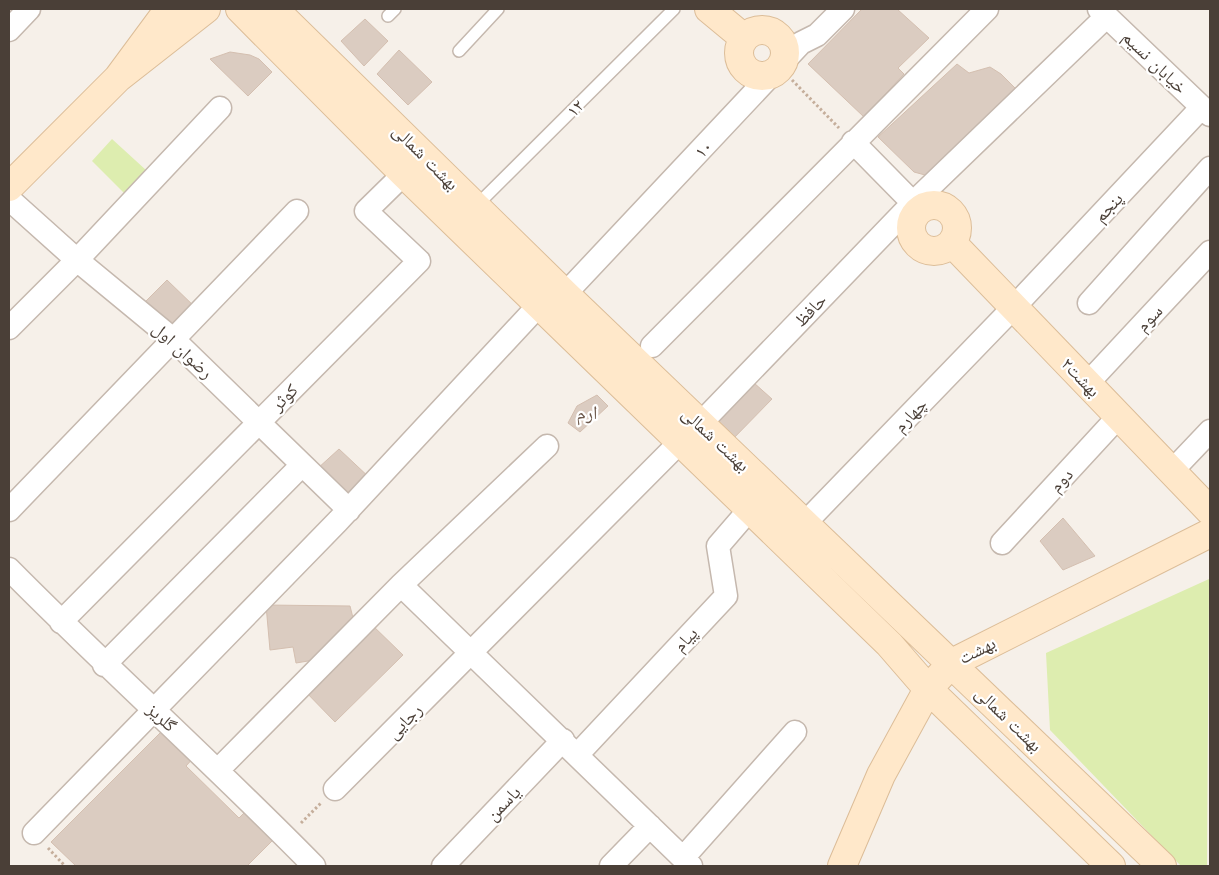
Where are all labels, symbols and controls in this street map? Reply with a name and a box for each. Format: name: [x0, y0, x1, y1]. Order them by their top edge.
street label: خیابان نسیم: [1117, 26, 1192, 99]
street label: ۱۲: [562, 95, 588, 121]
street label: بهشت شمالی: [388, 120, 463, 195]
street label: ۱۰: [690, 136, 716, 162]
street label: پنجم: [1089, 188, 1128, 228]
street label: حافظ: [789, 289, 831, 331]
street label: سوم: [1131, 300, 1168, 337]
street label: رضوان اول: [148, 317, 218, 383]
street label: بهشت۲: [1057, 353, 1105, 401]
street label: کوثر: [265, 379, 302, 416]
street label: چهارم: [889, 394, 932, 438]
district label: ارم: [576, 401, 598, 426]
street label: بهشت شمالی: [677, 402, 754, 476]
street label: دوم: [1045, 464, 1079, 498]
street label: پیام: [668, 622, 703, 657]
street label: بهشت: [955, 632, 999, 669]
street label: بهشت شمالی: [971, 682, 1047, 757]
street label: گلریز: [142, 698, 181, 736]
street label: رجایی: [382, 699, 427, 744]
street label: یاسمن: [481, 781, 525, 826]

